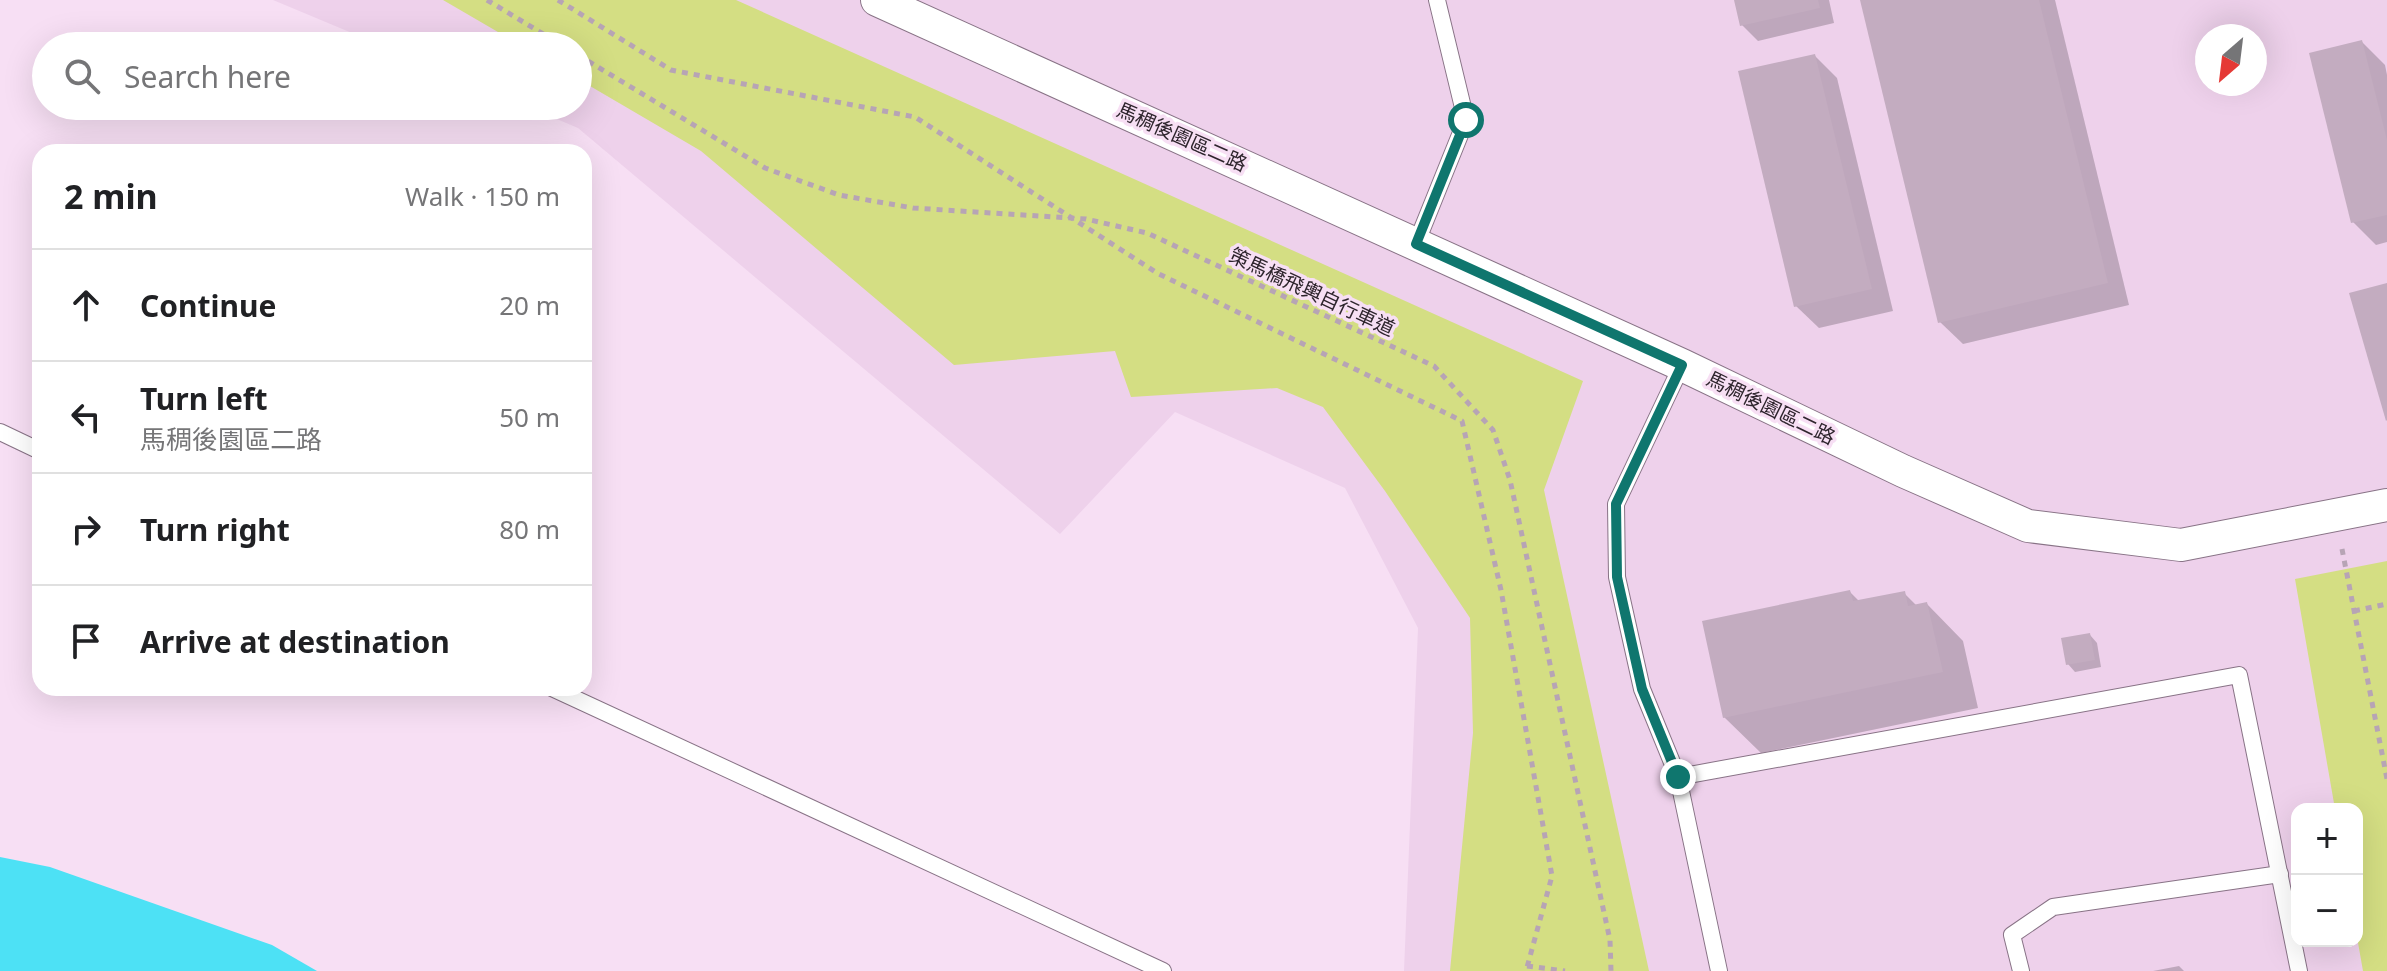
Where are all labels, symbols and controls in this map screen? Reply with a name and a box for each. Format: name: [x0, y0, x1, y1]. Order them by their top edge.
north arrow: [2195, 24, 2267, 96]
search box: [32, 32, 592, 120]
icon: search: [60, 54, 104, 98]
text: Search here: [124, 56, 291, 97]
street label: 馬稠後園區二路: [1113, 96, 1252, 177]
route start: [1448, 102, 1484, 138]
text: 2 min: [64, 173, 158, 219]
text: Walk · 150 m: [405, 178, 560, 214]
street label: 策馬橋飛輿自行車道: [1225, 241, 1399, 342]
icon: ahead: [64, 283, 108, 327]
text: Continue: [140, 285, 276, 326]
text: 20 m: [499, 287, 560, 323]
street label: 馬稠後園區二路: [1702, 365, 1840, 450]
text: Turn left: [140, 378, 268, 419]
icon: left: [64, 395, 108, 439]
text: 50 m: [499, 399, 560, 435]
text: 馬稠後園區二路: [140, 421, 322, 457]
icon: right: [64, 507, 108, 551]
text: Turn right: [140, 509, 290, 550]
text: 80 m: [499, 511, 560, 547]
icon: arrive: [64, 619, 108, 663]
text: Arrive at destination: [140, 621, 450, 662]
route end: [1660, 759, 1696, 795]
map controls: [2291, 803, 2363, 947]
button: +: [2291, 803, 2363, 875]
button: −: [2291, 875, 2363, 947]

